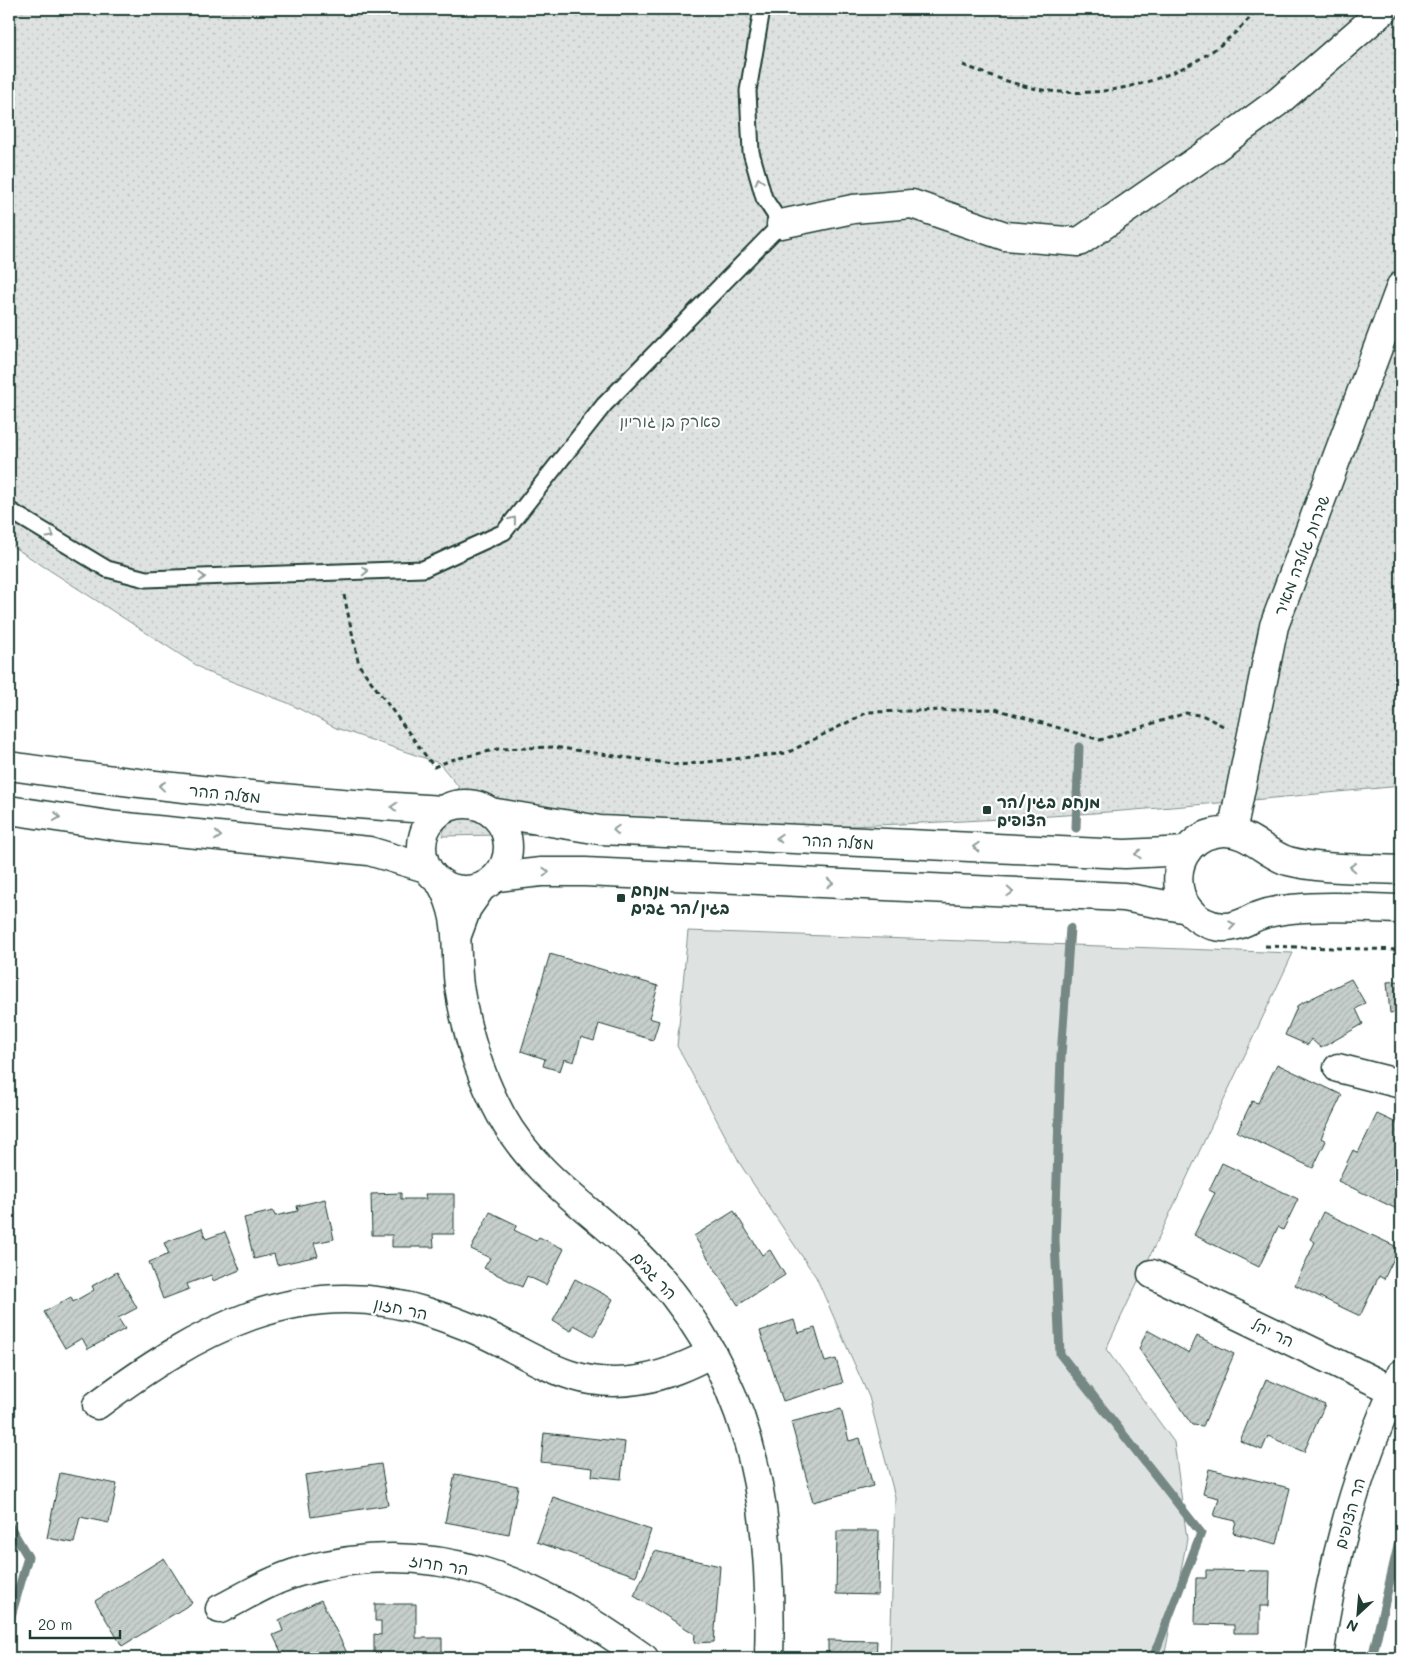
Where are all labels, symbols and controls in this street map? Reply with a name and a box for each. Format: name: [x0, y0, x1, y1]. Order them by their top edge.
one-way arrow: [755, 177, 765, 186]
park label: פארק בן גוריון: [619, 410, 721, 431]
street label: שדרות גולדה מאיר: [1268, 491, 1334, 618]
one-way arrow: [508, 517, 516, 526]
one-way arrow: [45, 528, 54, 538]
one-way arrow: [361, 566, 369, 576]
one-way arrow: [199, 571, 207, 582]
street label: מעלה ההר: [188, 779, 262, 807]
one-way arrow: [158, 781, 166, 792]
place label: מנחם בגין/הר הצופים: [997, 791, 1100, 830]
one-way arrow: [390, 802, 398, 813]
marker: מנחם בגין/הר הצופים: [981, 804, 993, 816]
one-way arrow: [53, 811, 61, 822]
one-way arrow: [612, 825, 620, 836]
street label: מעלה ההר: [802, 829, 874, 853]
one-way arrow: [215, 830, 223, 841]
one-way arrow: [774, 833, 782, 844]
one-way arrow: [972, 842, 980, 853]
one-way arrow: [1134, 849, 1142, 859]
one-way arrow: [1348, 862, 1356, 873]
one-way arrow: [542, 867, 550, 878]
one-way arrow: [827, 878, 835, 888]
place label: מנחם בגין/הר גבים: [631, 879, 730, 918]
one-way arrow: [1006, 886, 1014, 897]
marker: מנחם בגין/הר גבים: [615, 892, 627, 904]
one-way arrow: [1227, 921, 1236, 931]
street label: הר גבים: [628, 1247, 682, 1303]
street label: הר חזון: [372, 1292, 430, 1324]
street label: הר יהל: [1248, 1313, 1298, 1351]
street label: הר הצופים: [1329, 1475, 1369, 1551]
street label: הר חרוז: [408, 1549, 470, 1579]
north arrow: [1332, 1590, 1382, 1640]
scale bar: [30, 1607, 120, 1639]
text: 20 m: [38, 1614, 72, 1634]
text: N: [1343, 1615, 1361, 1637]

